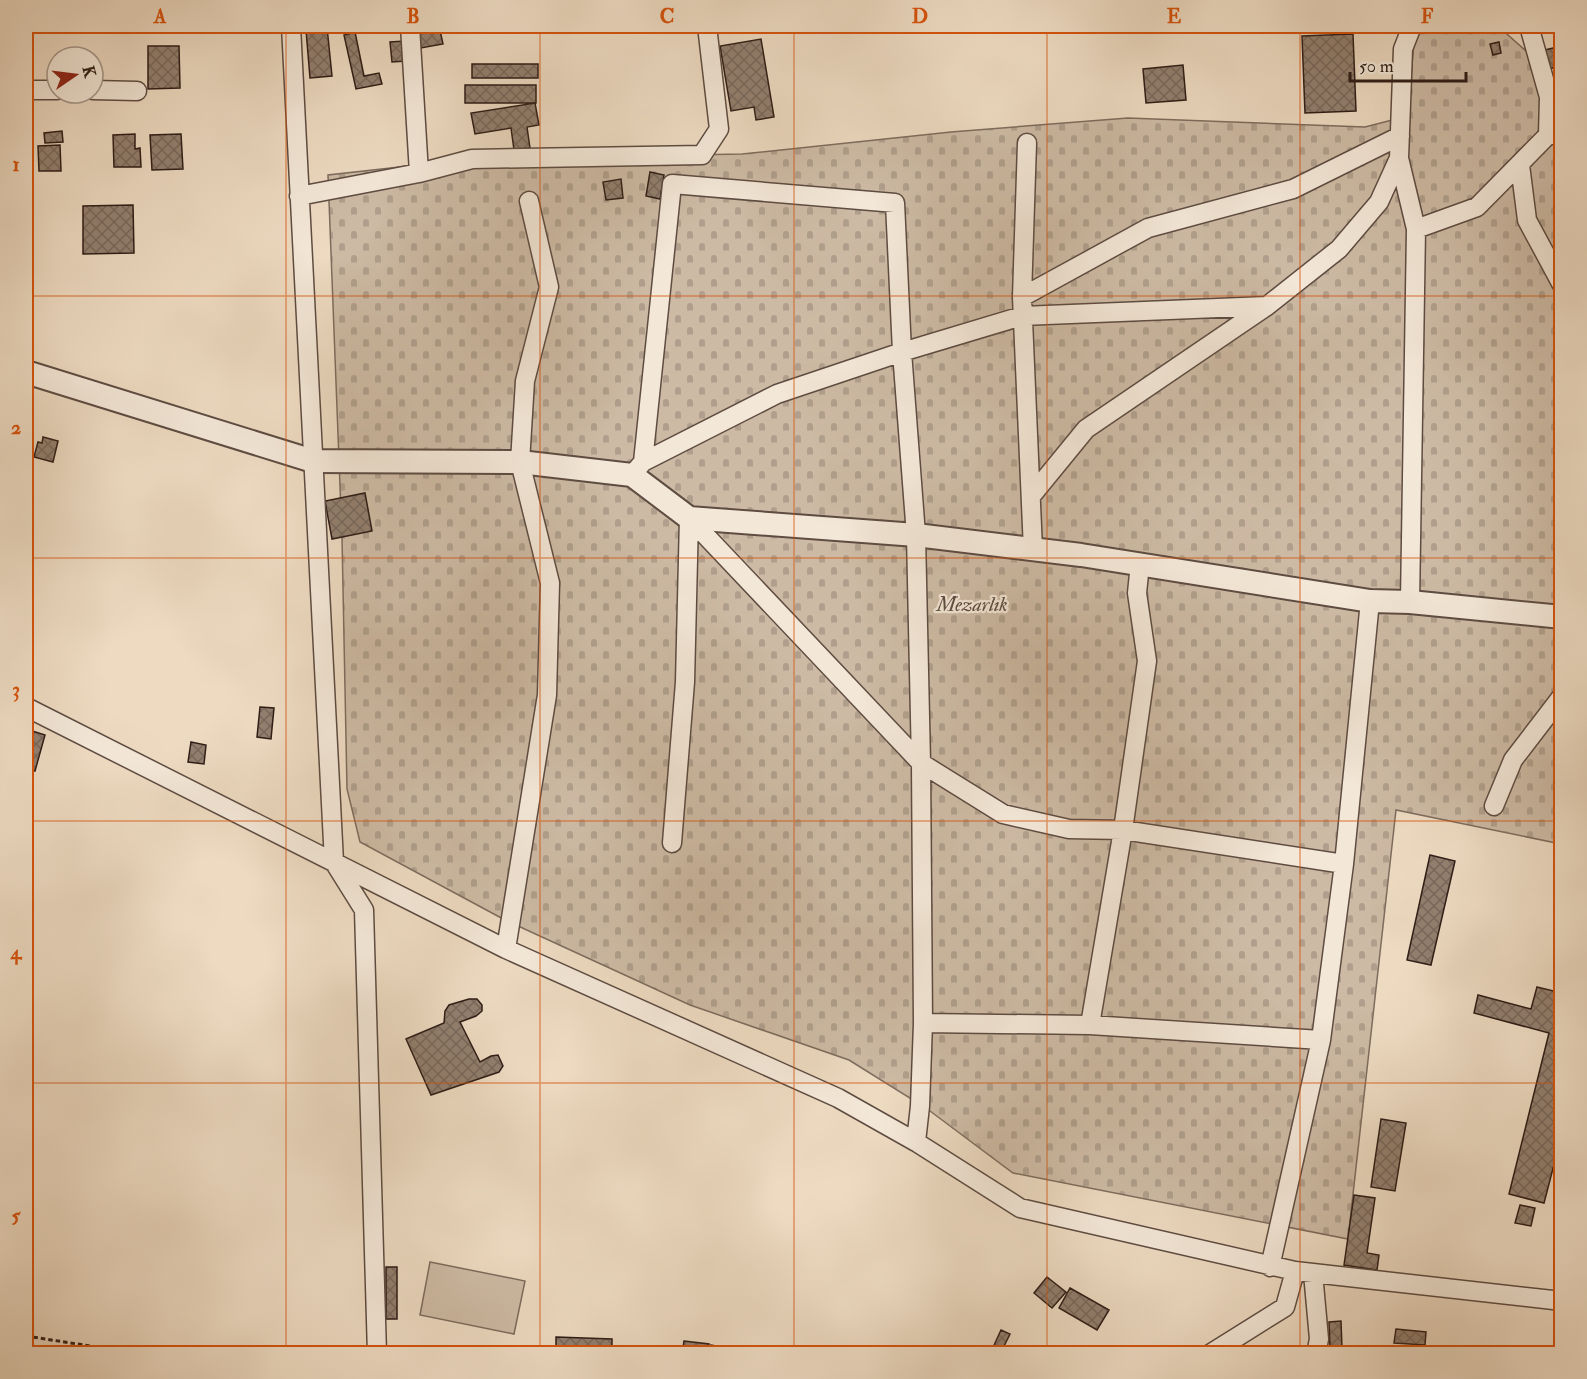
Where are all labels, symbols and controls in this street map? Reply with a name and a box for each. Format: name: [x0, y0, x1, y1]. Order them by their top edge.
text: A: [153, 4, 167, 29]
text: B: [406, 4, 420, 29]
text: C: [660, 4, 674, 29]
text: D: [912, 4, 928, 29]
text: E: [1167, 4, 1182, 29]
text: F: [1421, 4, 1434, 29]
north arrow: [45, 45, 105, 105]
scale bar: [1350, 45, 1466, 83]
text: 50 m: [1359, 55, 1394, 78]
text: K: [78, 64, 100, 80]
text: 1: [12, 152, 20, 177]
text: 2: [11, 415, 21, 440]
park label: Mezarlık: [935, 592, 1008, 617]
text: 3: [12, 677, 20, 702]
text: 4: [10, 940, 23, 965]
text: 5: [12, 1203, 22, 1228]

